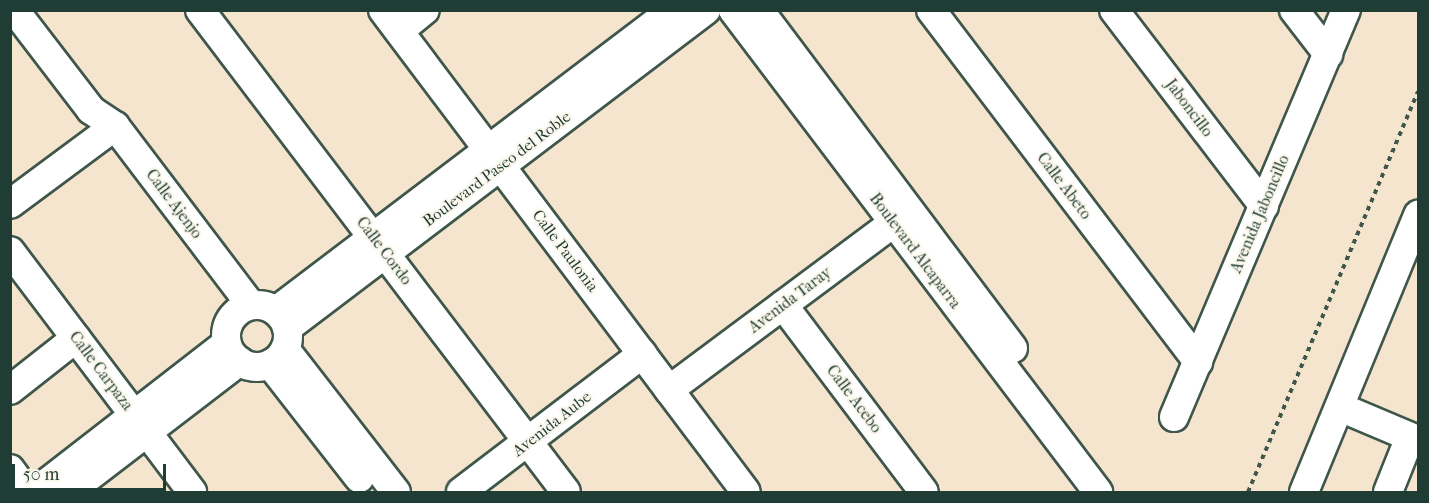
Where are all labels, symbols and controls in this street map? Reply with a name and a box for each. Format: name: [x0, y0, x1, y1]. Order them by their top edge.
street label: Jaboncillo: [1161, 75, 1217, 141]
street label: Boulevard Paseo del Roble: [419, 107, 575, 231]
street label: Calle Abeto: [1033, 149, 1095, 223]
street label: Avenida Jaboncillo: [1226, 152, 1294, 276]
street label: Calle Ajenjo: [142, 165, 206, 243]
street label: Boulevard Alcaparra: [865, 189, 965, 313]
street label: Calle Paulonia: [528, 206, 602, 296]
street label: Calle Cordo: [352, 213, 416, 289]
street label: Avenida Taray: [745, 263, 835, 337]
street label: Calle Carpaza: [65, 328, 137, 414]
street label: Calle Acebo: [822, 361, 886, 437]
street label: Avenida Aube: [509, 387, 595, 461]
scale bar: [15, 452, 170, 490]
text: 50 m: [23, 464, 59, 485]

